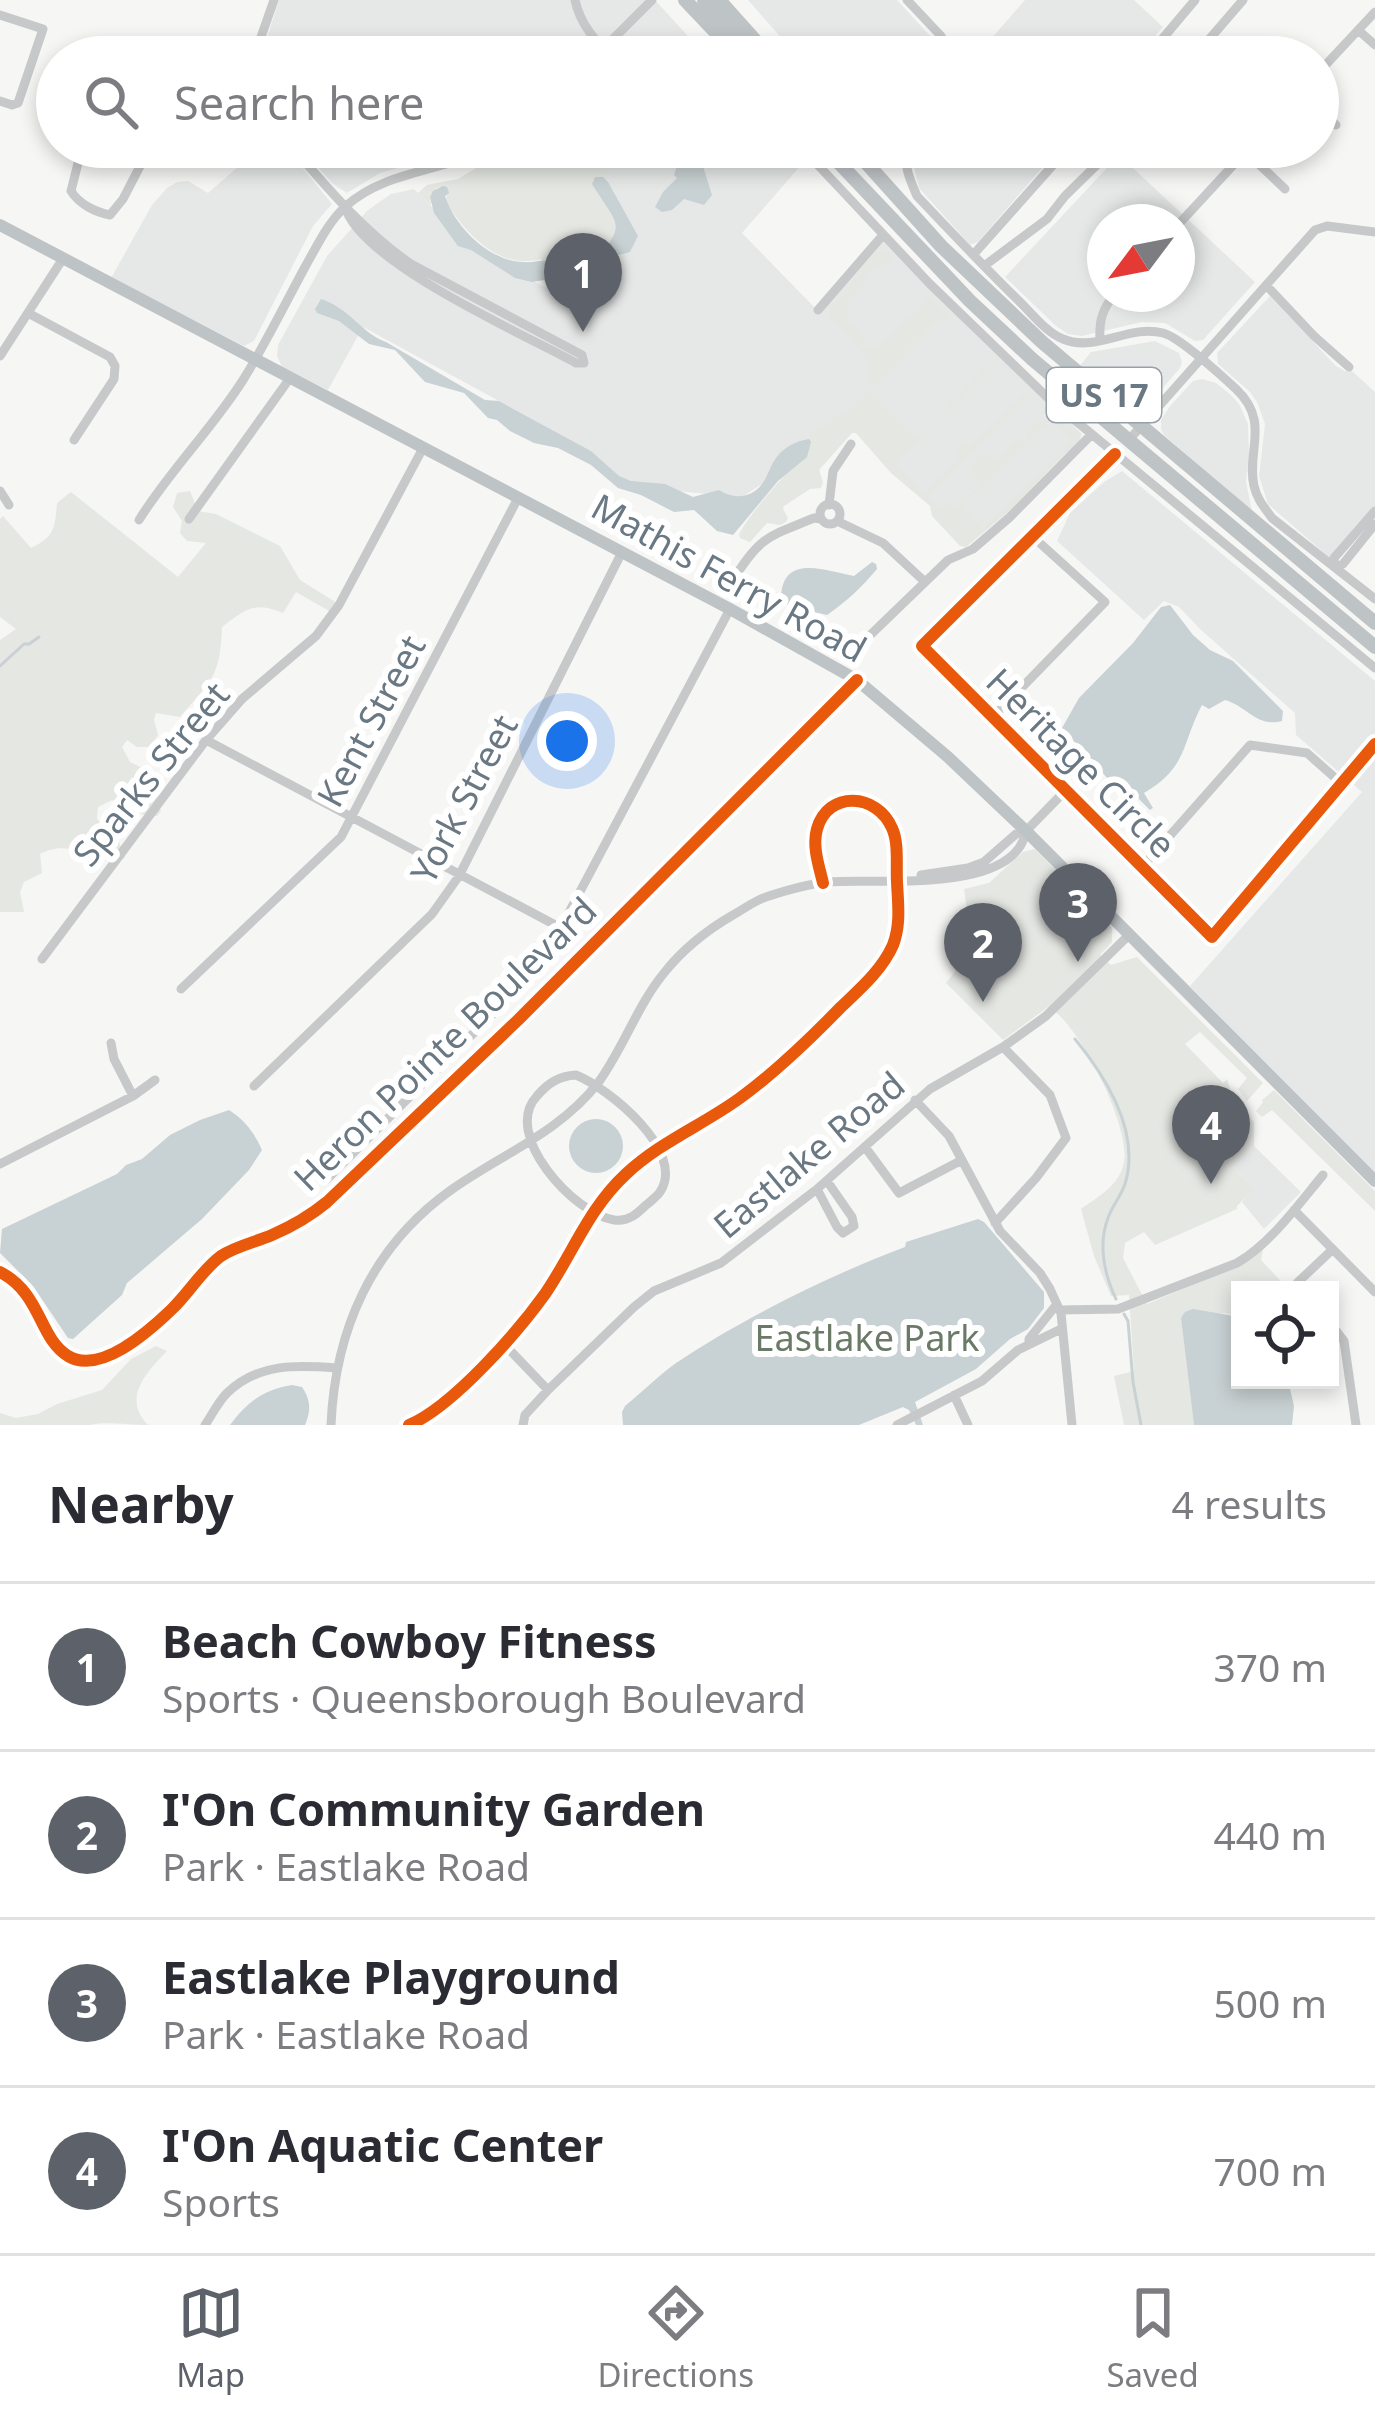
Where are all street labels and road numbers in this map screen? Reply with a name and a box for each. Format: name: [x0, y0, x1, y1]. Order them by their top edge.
road number: US 17: [1047, 368, 1161, 422]
street label: Mathis Ferry Road: [583, 482, 875, 673]
street label: Kent Street: [305, 626, 436, 815]
street label: Heritage Circle: [976, 657, 1187, 868]
street label: Sparks Street: [61, 671, 240, 876]
street label: York Street: [399, 706, 528, 892]
street label: Heron Pointe Boulevard: [283, 886, 607, 1201]
street label: Eastlake Road: [703, 1060, 915, 1249]

